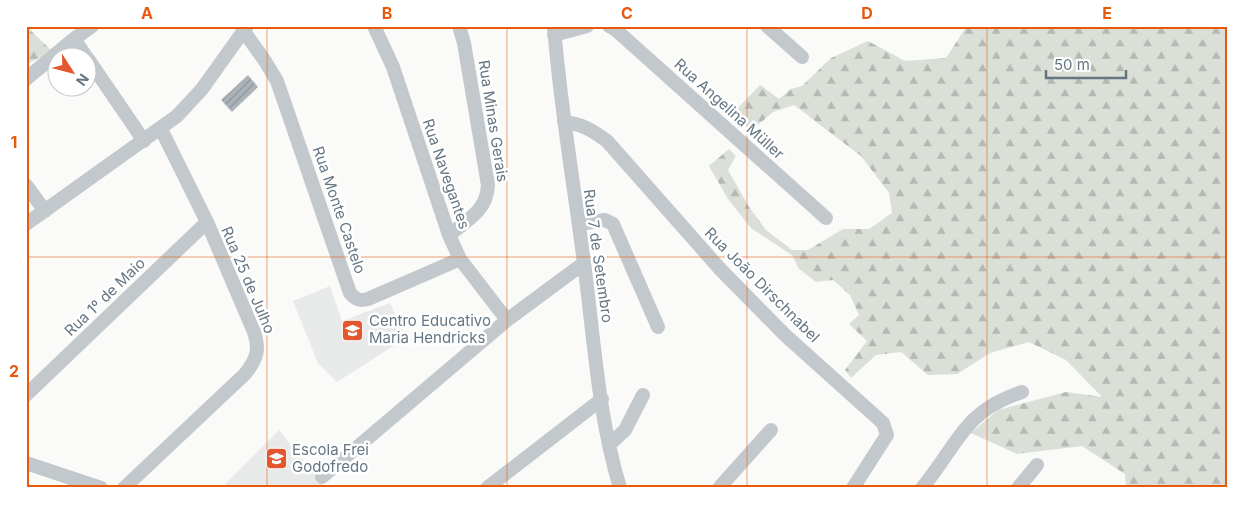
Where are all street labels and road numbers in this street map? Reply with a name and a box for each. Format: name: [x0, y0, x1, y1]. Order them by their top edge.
street label: Rua Angelina Müller: [671, 54, 788, 163]
street label: Rua Minas Gerais: [474, 59, 513, 183]
street label: Rua Navegantes: [419, 116, 474, 232]
street label: Rua Monte Castelo: [309, 144, 370, 276]
street label: Rua 7 de Setembro: [580, 188, 617, 324]
street label: Rua 25 de Julho: [217, 223, 280, 336]
street label: Rua João Dirschnabel: [701, 223, 824, 346]
street label: Rua 1º de Maio: [60, 253, 149, 340]

